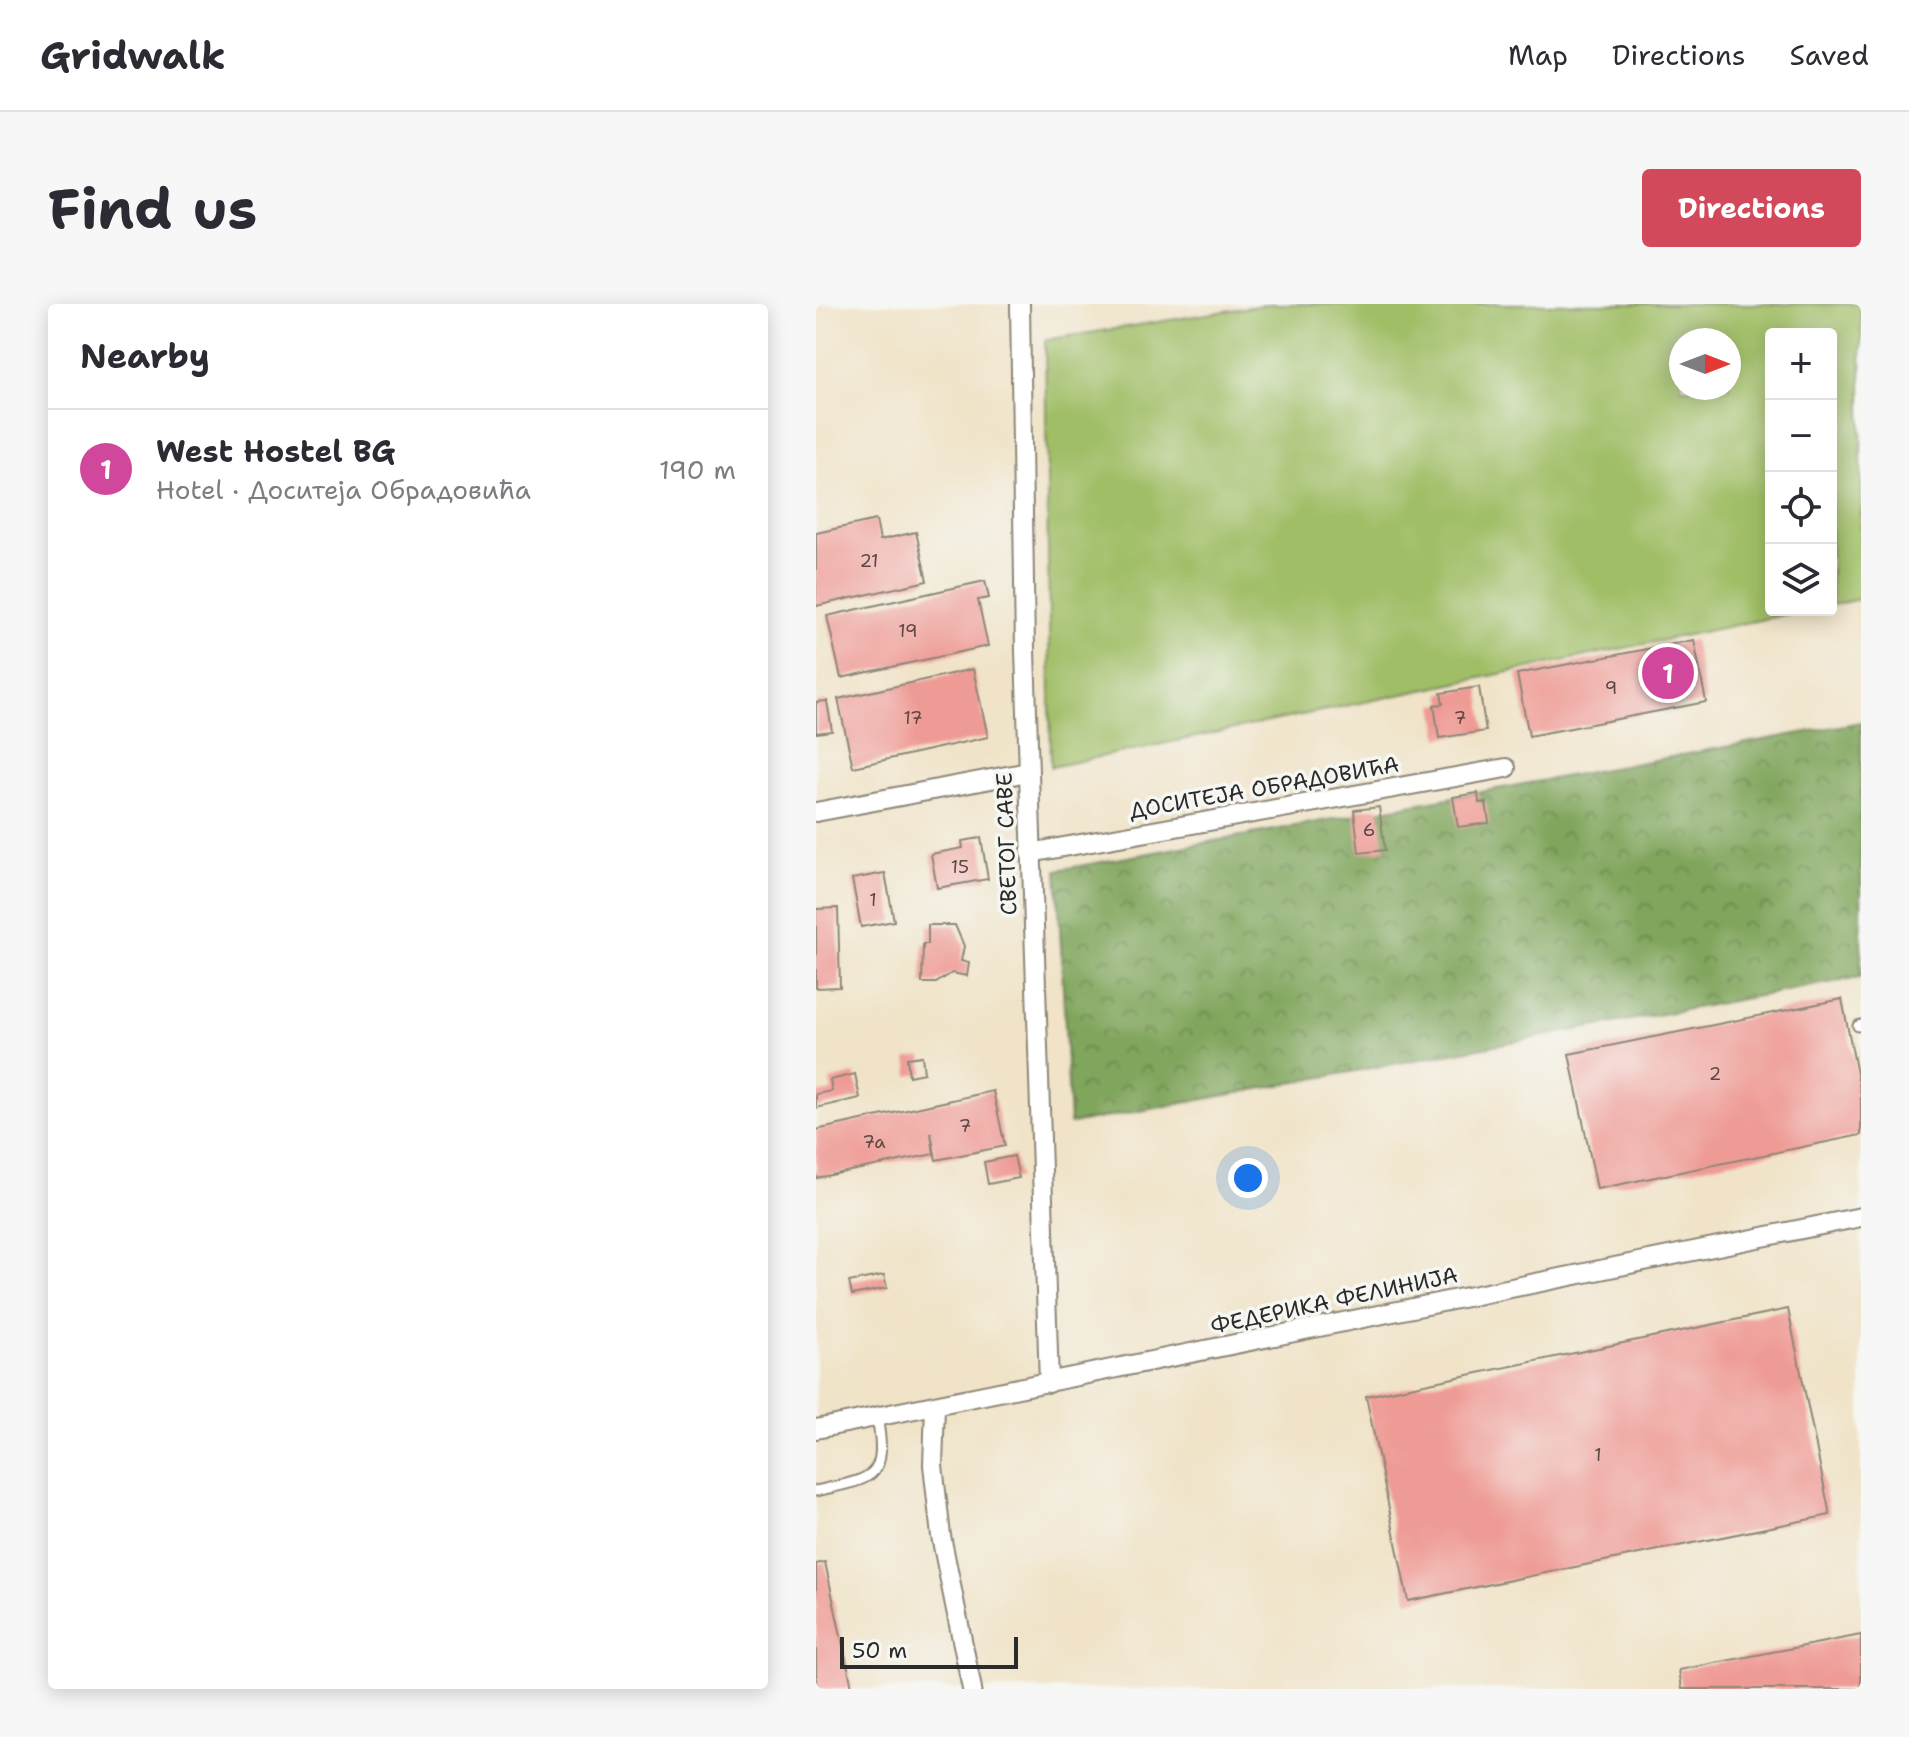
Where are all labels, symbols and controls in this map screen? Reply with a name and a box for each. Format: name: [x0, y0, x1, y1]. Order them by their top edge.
text: Gridwalk: [40, 30, 226, 81]
text: Map: [1508, 36, 1568, 74]
text: Directions: [1612, 36, 1746, 74]
text: Saved: [1790, 36, 1869, 74]
button: Directions: [1642, 169, 1861, 247]
text: Find us: [48, 171, 257, 246]
north arrow: [1669, 328, 1741, 400]
map controls: [1765, 328, 1837, 616]
button: +: [1765, 328, 1837, 400]
text: Nearby: [80, 333, 210, 379]
button: −: [1765, 400, 1837, 472]
text: West Hostel BG: [156, 431, 395, 472]
text: 1: [100, 452, 112, 487]
text: 190 m: [659, 452, 736, 487]
text: Hotel · Доситеја Обрадовића: [156, 472, 531, 507]
button: locate: [1765, 472, 1837, 544]
button: layers: [1765, 544, 1837, 616]
house number: 21: [859, 549, 879, 573]
house number: 19: [898, 619, 918, 643]
pin: 1: [1642, 643, 1694, 703]
house number: 9: [1605, 676, 1617, 700]
house number: 17: [903, 706, 923, 730]
house number: 7: [1454, 706, 1466, 730]
street label: ДОСИТЕЈА ОБРАДОВИЋА: [1127, 749, 1401, 826]
street label: СВЕТОГ САВЕ: [990, 772, 1023, 916]
house number: 6: [1363, 818, 1375, 842]
house number: 15: [951, 855, 969, 879]
house number: 1: [869, 888, 877, 912]
house number: 2: [1709, 1062, 1721, 1086]
house number: 7: [959, 1114, 971, 1138]
house number: 7a: [863, 1130, 885, 1154]
your location: [1228, 1158, 1268, 1198]
street label: ФЕДЕРИКА ФЕЛИНИЈА: [1208, 1260, 1460, 1341]
house number: 1: [1594, 1443, 1602, 1467]
scale bar: [840, 1633, 1018, 1669]
text: 50 m: [852, 1636, 907, 1665]

